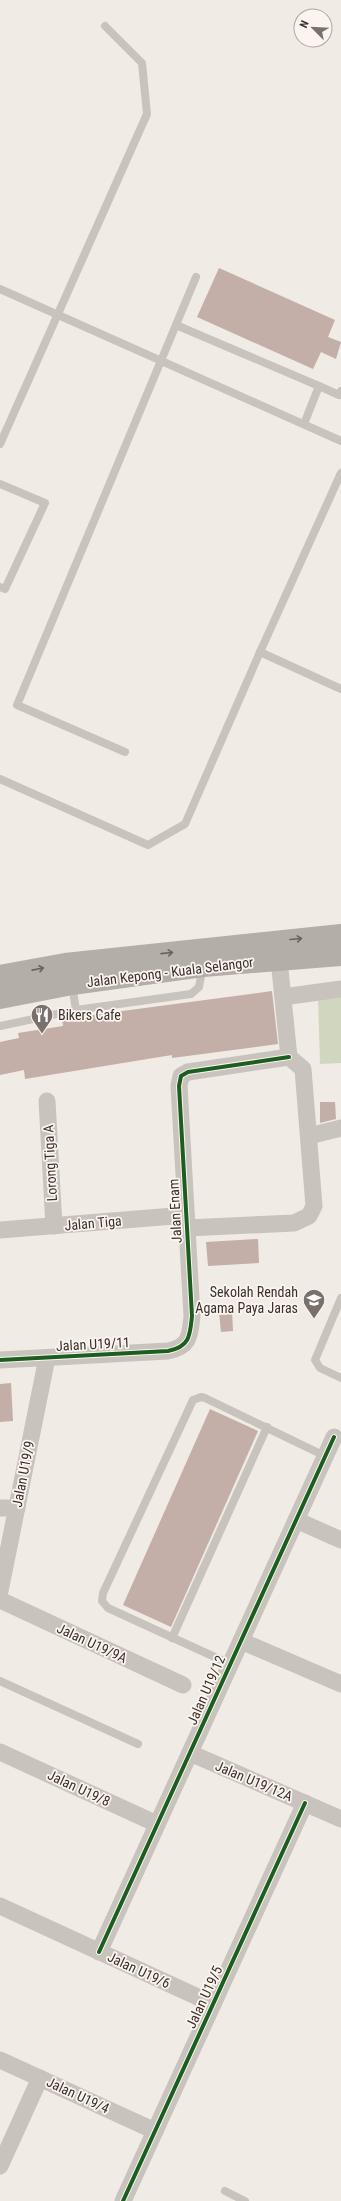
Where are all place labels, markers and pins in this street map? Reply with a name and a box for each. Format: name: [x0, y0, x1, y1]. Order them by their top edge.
restaurant icon: Bikers Cafe: [29, 1002, 55, 1035]
place label: Bikers Cafe: [58, 1007, 121, 1023]
place label: Sekolah Rendah Agama Paya Jaras: [195, 1284, 298, 1316]
school or university icon: Sekolah Rendah Agama Paya Jaras: [301, 1287, 327, 1320]

